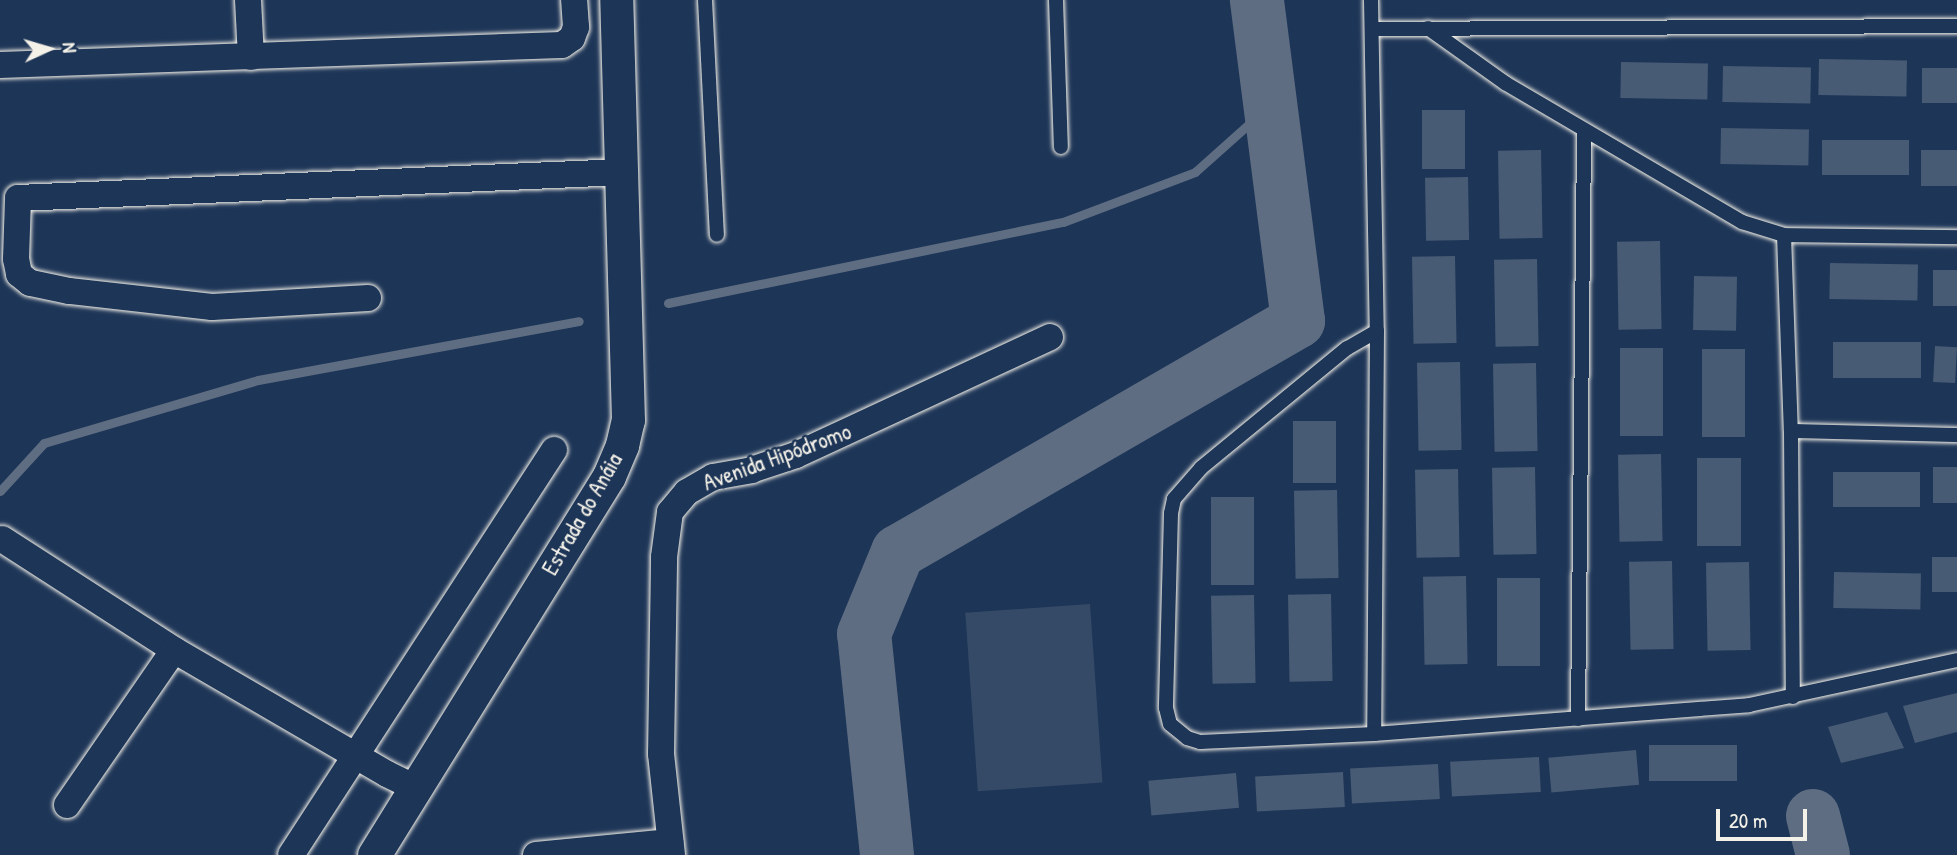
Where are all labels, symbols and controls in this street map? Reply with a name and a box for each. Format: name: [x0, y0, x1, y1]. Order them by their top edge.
north arrow: [14, 14, 84, 84]
text: N: [57, 42, 83, 53]
street label: Avenida Hipódromo: [699, 417, 855, 497]
street label: Estrada do Anáia: [536, 448, 628, 580]
scale bar: [1719, 796, 1810, 840]
text: 20 m: [1729, 806, 1767, 835]

